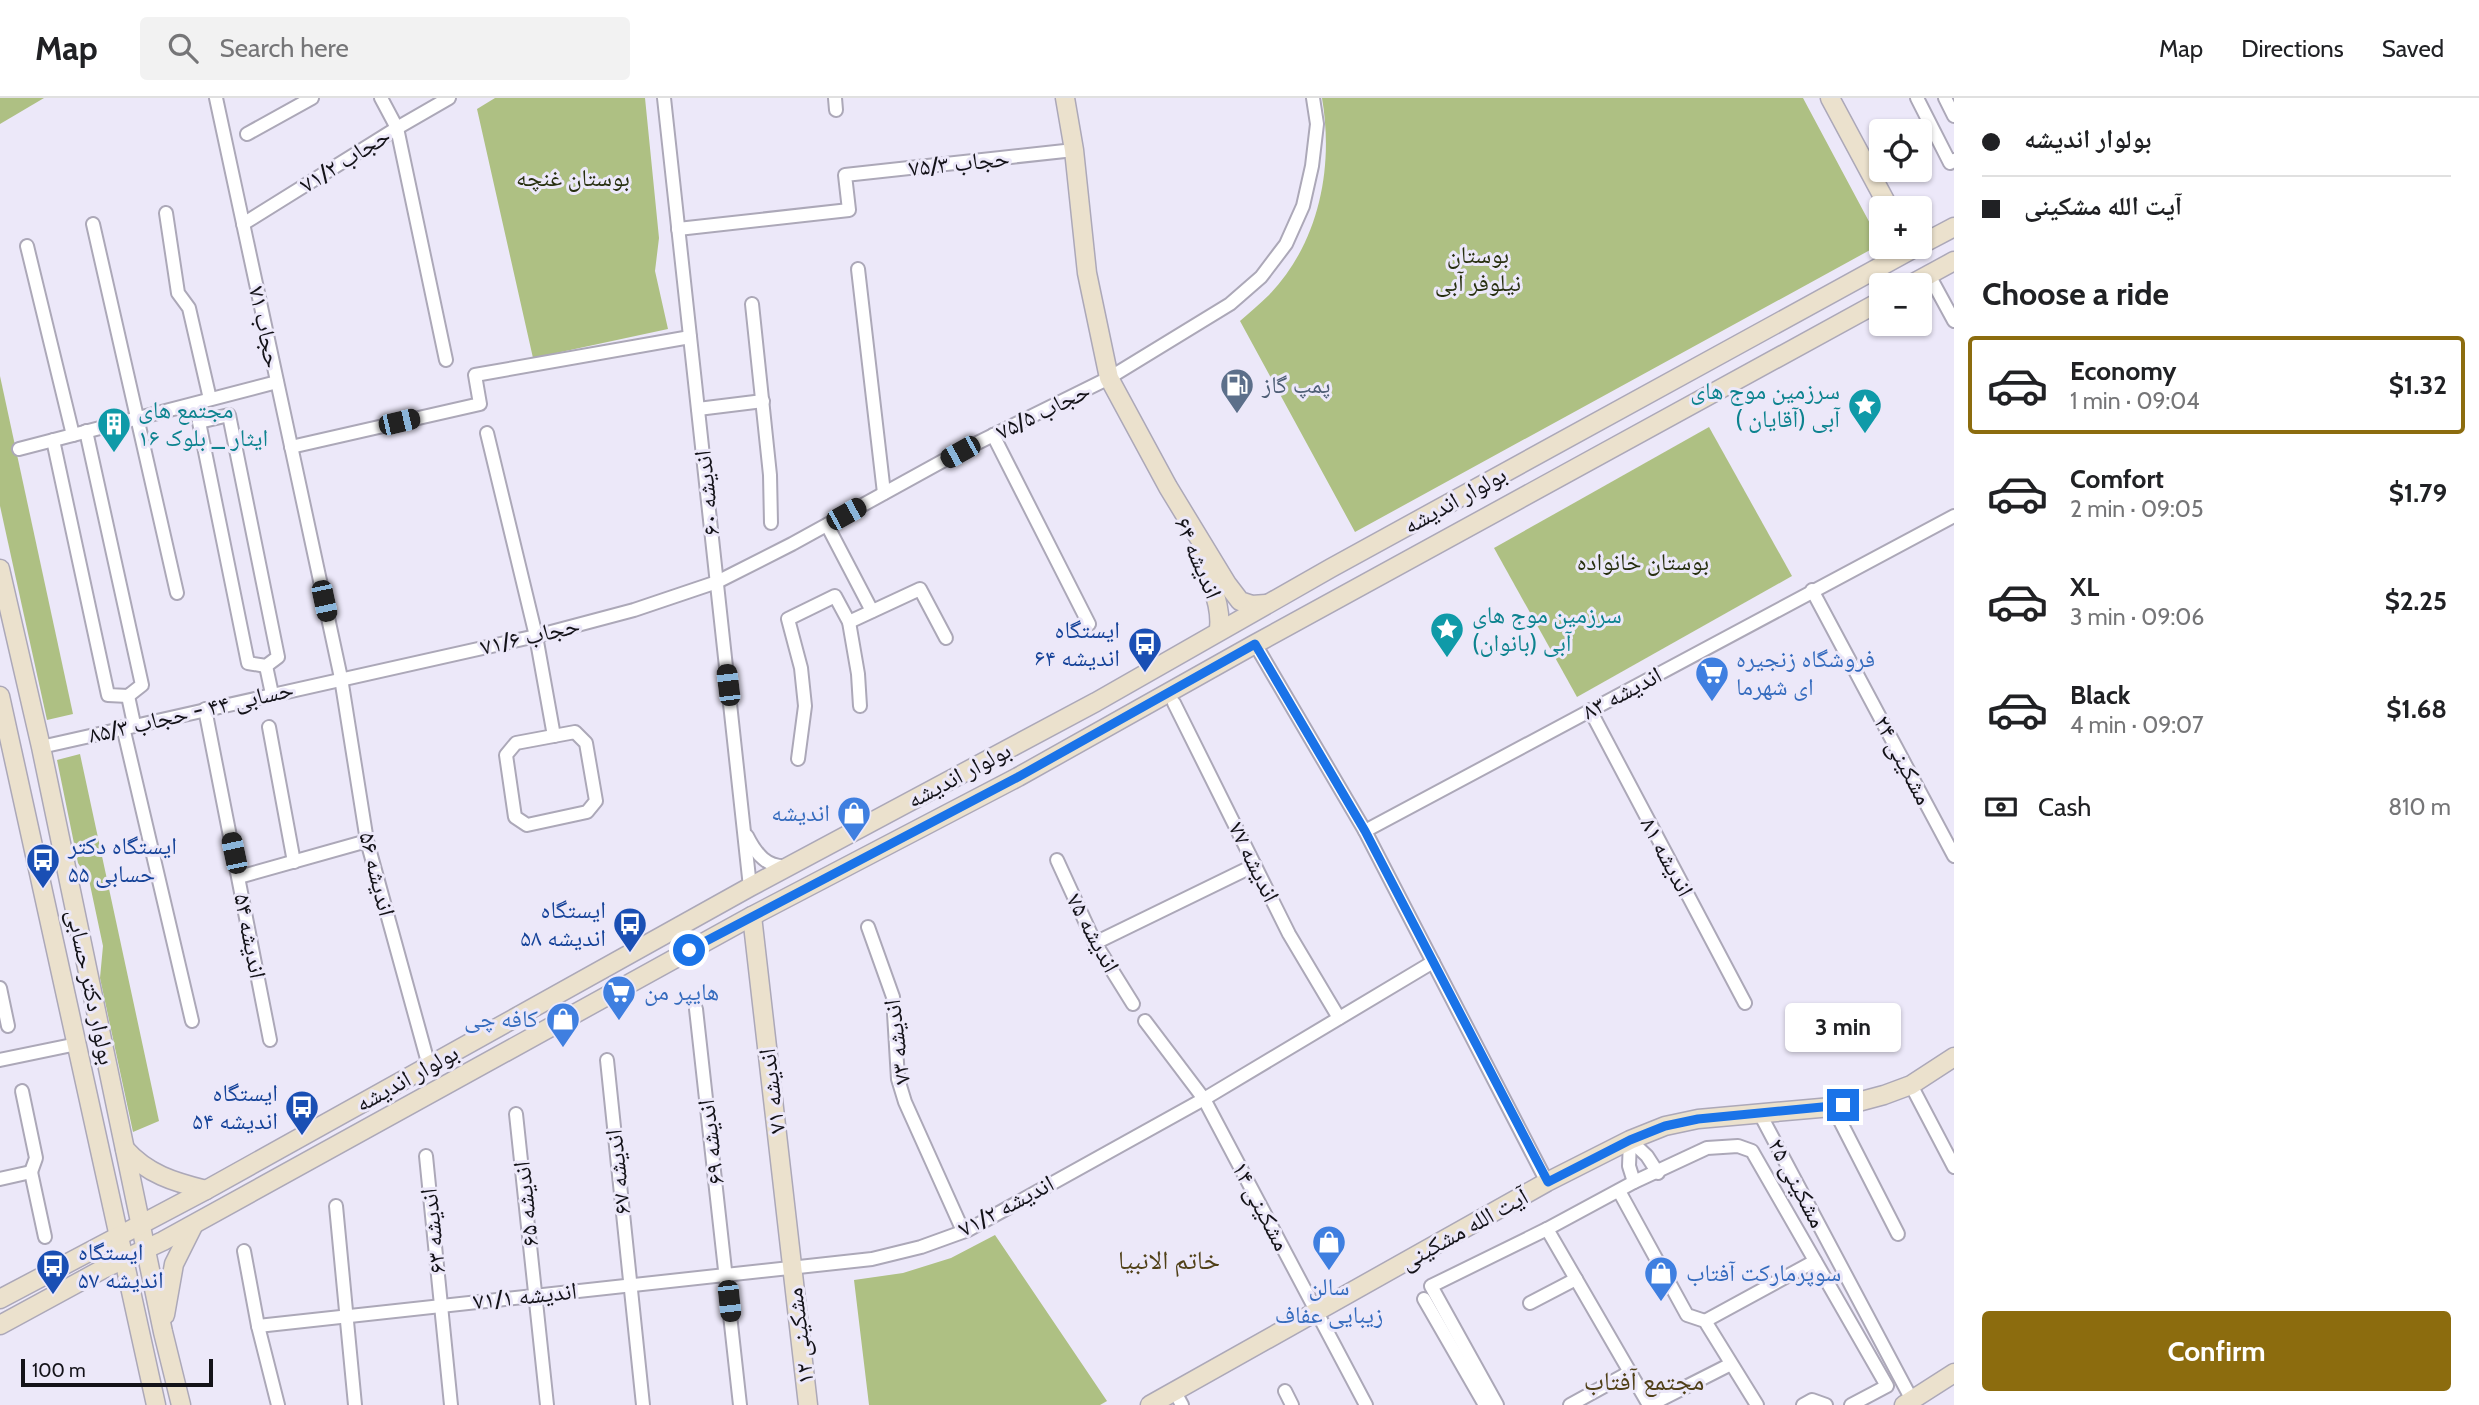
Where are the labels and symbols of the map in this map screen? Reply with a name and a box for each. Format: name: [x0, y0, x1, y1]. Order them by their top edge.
street label: حجاب ۷۱/۲: [294, 120, 395, 199]
street label: حجاب ۷۵/۳: [907, 143, 1011, 182]
park label: بوستان غنچه: [516, 163, 630, 192]
park label: بوستان نیلوفر آبی: [1435, 240, 1521, 297]
street label: حجاب ۷۱: [243, 283, 288, 370]
fuel station icon: پمپ گاز: [1218, 366, 1256, 415]
place label: پمپ گاز: [1261, 370, 1330, 399]
street label: حجاب ۷۵/۵: [991, 375, 1095, 446]
place label: سرزمین موج های آبی (آقایان ): [1690, 376, 1841, 433]
place icon: سرزمین موج های آبی (آقایان ): [1846, 386, 1884, 435]
place label: مجتمع های ایثار _ بلوک ۱۶: [138, 395, 268, 452]
building icon: مجتمع های ایثار _ بلوک ۱۶: [95, 405, 133, 454]
car: [377, 407, 422, 437]
car: [937, 433, 984, 471]
street label: اندیشه ۶۰: [688, 449, 725, 537]
street label: بولوار اندیشه: [1398, 459, 1511, 540]
car: [823, 495, 870, 533]
street label: اندیشه ۶۴: [1168, 513, 1229, 603]
park label: بوستان خانواده: [1577, 547, 1709, 576]
car: [310, 578, 339, 624]
place label: سرزمین موج های آبی (بانوان): [1472, 600, 1622, 657]
street label: حجاب ۷۱/۶: [477, 610, 583, 661]
place icon: سرزمین موج های آبی (بانوان): [1428, 610, 1466, 659]
place label: ایستگاه اندیشه ۶۴: [1034, 615, 1120, 672]
bus stop icon: ایستگاه اندیشه ۶۴: [1126, 625, 1164, 674]
place label: فروشگاه زنجیره ای شهرما: [1736, 644, 1875, 701]
supermarket icon: فروشگاه زنجیره ای شهرما: [1693, 654, 1731, 703]
street label: اندیشه ۸۳: [1577, 660, 1666, 725]
car: [716, 663, 741, 707]
street label: حسابی ۴۴ - حجاب ۸۵/۳: [85, 674, 296, 749]
street label: مشکینی ۲۴: [1868, 710, 1939, 809]
street label: بولوار اندیشه: [902, 735, 1016, 814]
shop icon: اندیشه: [835, 794, 873, 843]
place label: اندیشه: [771, 798, 830, 827]
street label: اندیشه ۸۱: [1635, 812, 1700, 901]
street label: اندیشه ۷۷: [1223, 817, 1286, 907]
street label: اندیشه ۵۶: [353, 829, 402, 919]
car: [220, 830, 249, 876]
place label: ایستگاه دکتر حسابی ۵۵: [67, 831, 177, 888]
bus stop icon: ایستگاه دکتر حسابی ۵۵: [24, 841, 62, 890]
street label: اندیشه ۷۵: [1061, 888, 1126, 977]
street label: اندیشه ۵۴: [228, 891, 273, 981]
place label: ایستگاه اندیشه ۵۸: [520, 895, 606, 952]
bus stop icon: ایستگاه اندیشه ۵۸: [611, 905, 649, 954]
street label: بولوار دکتر حسابی: [61, 906, 122, 1067]
route start: [673, 934, 705, 966]
supermarket icon: هایپر من: [600, 973, 638, 1022]
place label: هایپر من: [644, 977, 719, 1006]
street label: اندیشه ۷۳: [877, 998, 916, 1086]
shop icon: کافه چی: [544, 1000, 582, 1049]
place label: کافه چی: [464, 1004, 538, 1033]
callout: 3 min: [1785, 1004, 1901, 1052]
street label: بولوار اندیشه: [350, 1037, 463, 1118]
street label: اندیشه ۷۱: [752, 1047, 791, 1135]
place label: ایستگاه اندیشه ۵۴: [192, 1078, 278, 1135]
bus stop icon: ایستگاه اندیشه ۵۴: [283, 1088, 321, 1137]
route end: [1827, 1089, 1859, 1121]
street label: اندیشه ۶۹: [691, 1098, 730, 1186]
street label: اندیشه ۶۷: [599, 1128, 636, 1216]
street label: مشکینی ۲۵: [1762, 1133, 1833, 1232]
street label: مشکینی ۱۴: [1226, 1156, 1297, 1255]
street label: اندیشه ۶۵: [507, 1160, 544, 1248]
street label: اندیشه ۷۱/۲: [953, 1168, 1059, 1243]
street label: آیت الله مشکینی: [1395, 1181, 1534, 1276]
street label: اندیشه ۶۳: [414, 1187, 451, 1275]
shop icon: سالن زیبایی عفاف: [1310, 1223, 1348, 1272]
place label: ایستگاه اندیشه ۵۷: [78, 1237, 164, 1294]
district label: خاتم الانبیا: [1118, 1244, 1220, 1277]
bus stop icon: ایستگاه اندیشه ۵۷: [34, 1247, 72, 1296]
shop icon: سوپرمارکت آفتاب: [1642, 1254, 1680, 1303]
place label: سوپرمارکت آفتاب: [1686, 1258, 1841, 1287]
place label: سالن زیبایی عفاف: [1275, 1272, 1383, 1329]
street label: اندیشه ۷۱/۱: [472, 1276, 578, 1315]
car: [717, 1279, 742, 1323]
street label: مشکینی ۱۲: [779, 1286, 820, 1386]
scale bar: [21, 1356, 214, 1388]
district label: مجتمع آفتاب: [1584, 1365, 1704, 1398]

